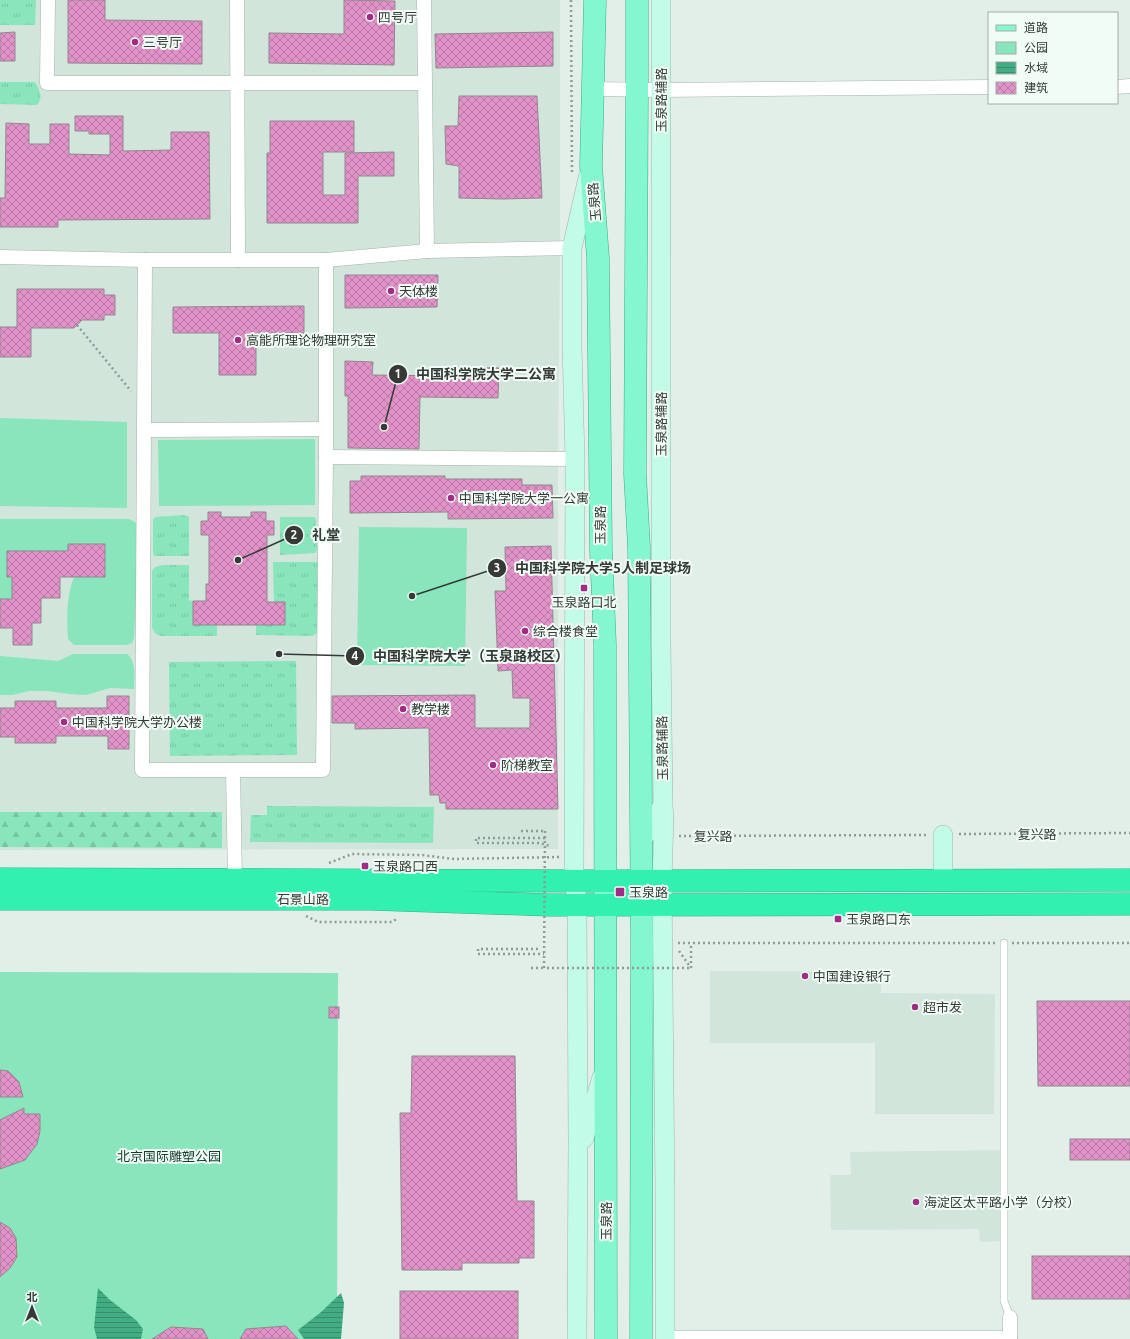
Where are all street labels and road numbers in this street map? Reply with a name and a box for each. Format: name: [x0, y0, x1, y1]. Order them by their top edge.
street label: 玉泉路辅路: [654, 67, 668, 133]
street label: 玉泉路: [585, 182, 603, 222]
street label: 玉泉路辅路: [654, 391, 668, 457]
street label: 玉泉路: [593, 505, 607, 545]
street label: 玉泉路辅路: [654, 715, 670, 781]
street label: 复兴路: [1017, 827, 1057, 841]
street label: 复兴路: [693, 829, 733, 843]
street label: 石景山路: [277, 892, 329, 906]
street label: 玉泉路: [599, 1201, 613, 1241]

